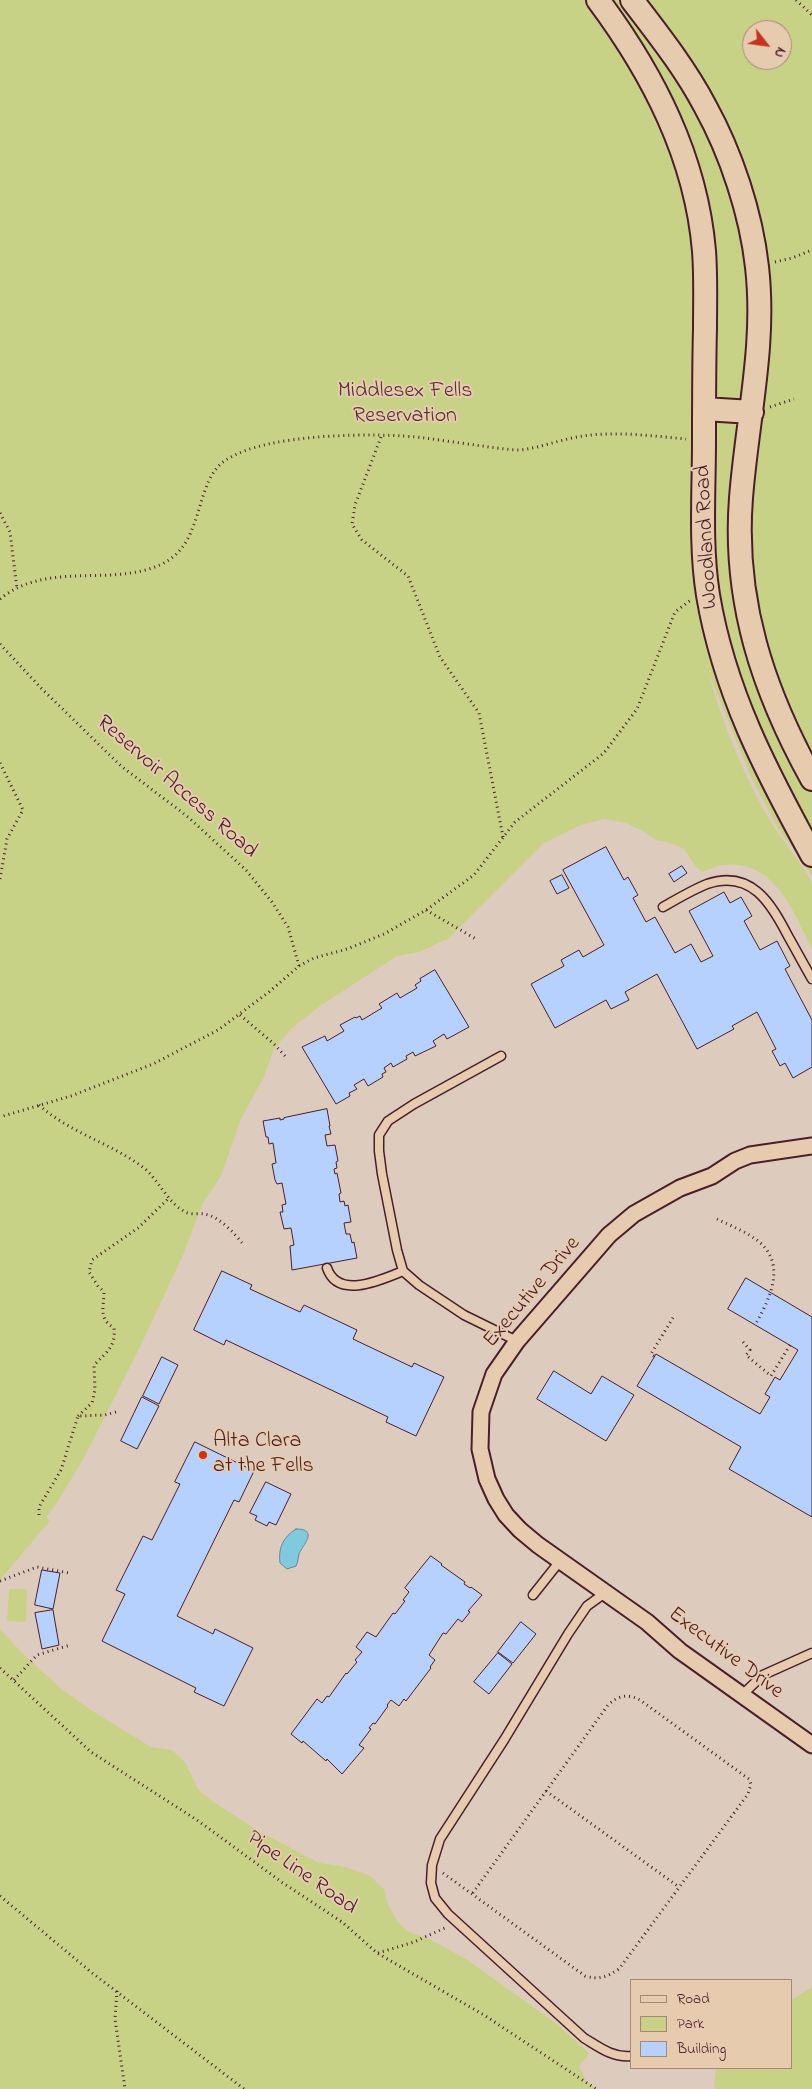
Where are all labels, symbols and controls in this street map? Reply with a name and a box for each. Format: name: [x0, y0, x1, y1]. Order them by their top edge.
north arrow: [742, 20, 792, 70]
text: N: [768, 43, 791, 62]
park label: Middlesex Fells Reservation: [338, 379, 472, 431]
street label: Woodland Road: [691, 464, 725, 610]
street label: Reservoir Access Road: [90, 711, 262, 865]
street label: Executive Drive: [479, 1232, 587, 1354]
place label: Alta Clara at the Fells: [213, 1429, 314, 1480]
marker: Alta Clara at the Fells: [197, 1449, 209, 1461]
street label: Executive Drive: [662, 1602, 788, 1706]
street label: Pipe Line Road: [241, 1826, 361, 1922]
legend: [630, 1979, 792, 2069]
text: Road: [677, 1988, 710, 2010]
text: Park: [677, 2013, 704, 2035]
text: Building: [677, 2038, 726, 2060]

